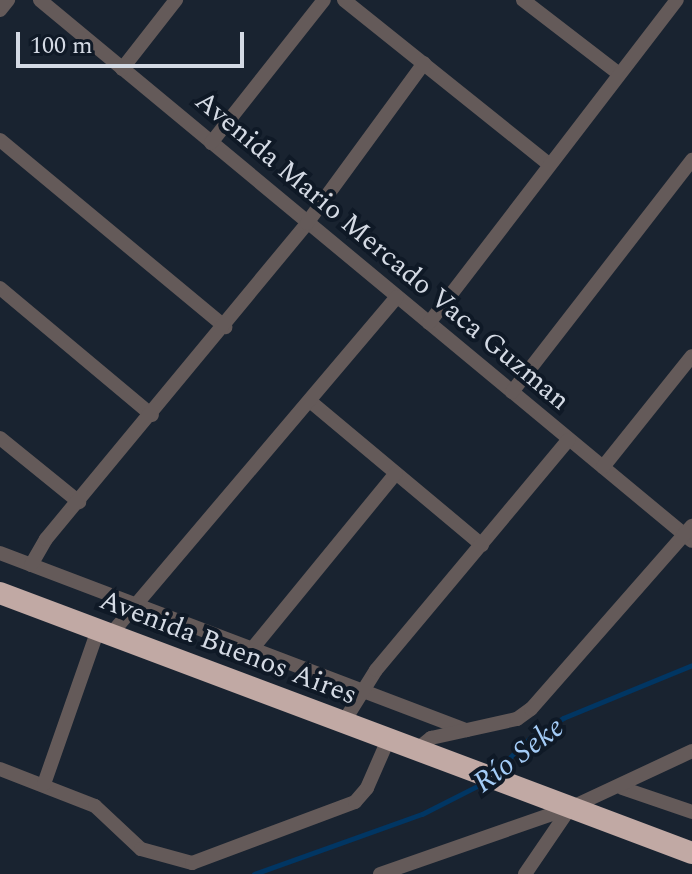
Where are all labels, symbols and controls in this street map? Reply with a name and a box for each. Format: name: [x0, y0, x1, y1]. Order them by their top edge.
scale bar: [20, 16, 248, 66]
text: 100 m: [30, 28, 93, 64]
street label: Avenida Mario Mercado Vaca Guzman: [188, 84, 576, 418]
street label: Avenida Buenos Aires: [95, 583, 361, 713]
water label: Río Seke: [466, 709, 572, 801]

